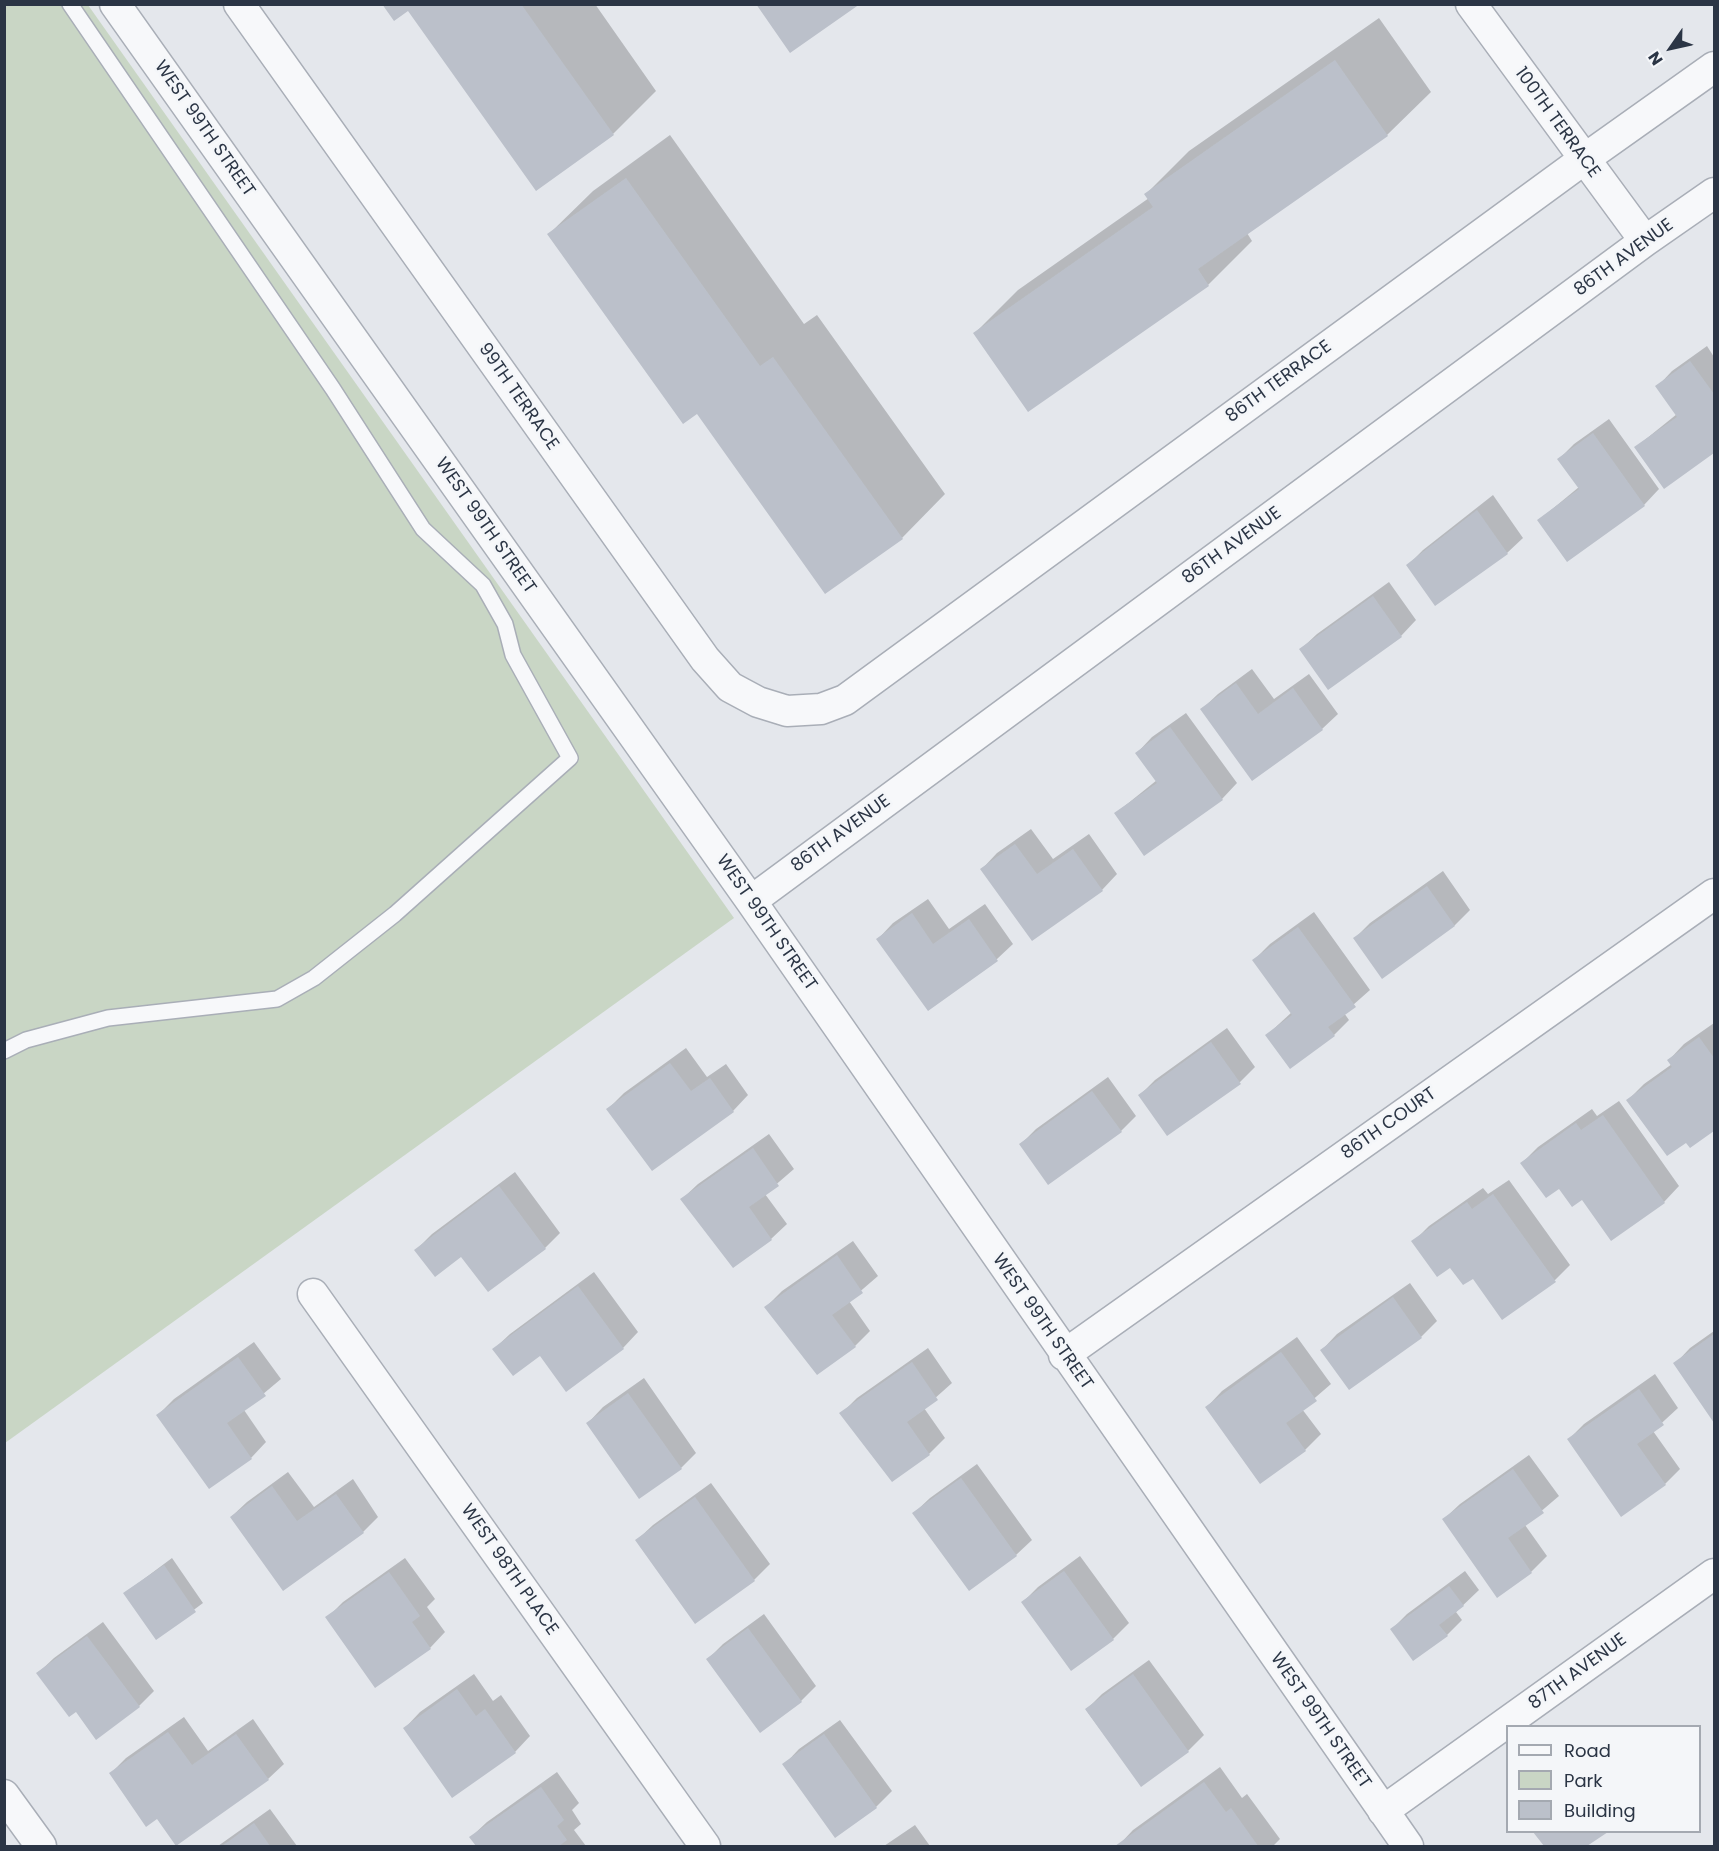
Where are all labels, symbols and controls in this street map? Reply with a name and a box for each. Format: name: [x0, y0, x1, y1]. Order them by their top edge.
north arrow: [1641, 18, 1701, 78]
text: N: [1643, 47, 1669, 70]
street label: WEST 99TH STREET: [149, 57, 259, 201]
street label: 100TH TERRACE: [1510, 63, 1604, 183]
street label: 86TH AVENUE: [1570, 215, 1678, 301]
street label: 86TH TERRACE: [1222, 336, 1336, 428]
street label: 99TH TERRACE: [473, 339, 563, 455]
street label: WEST 99TH STREET: [430, 454, 540, 598]
street label: 86TH AVENUE: [1178, 503, 1286, 589]
street label: 86TH AVENUE: [787, 791, 895, 877]
street label: WEST 99TH STREET: [711, 851, 821, 995]
street label: 86TH COURT: [1337, 1083, 1441, 1165]
street label: WEST 99TH STREET: [987, 1250, 1097, 1394]
street label: WEST 98TH PLACE: [456, 1500, 562, 1640]
street label: 87TH AVENUE: [1525, 1629, 1631, 1715]
street label: WEST 99TH STREET: [1265, 1649, 1375, 1793]
legend: [1506, 1725, 1701, 1833]
text: Road: [1564, 1738, 1611, 1763]
text: Park: [1564, 1768, 1603, 1793]
text: Building: [1564, 1798, 1636, 1823]

